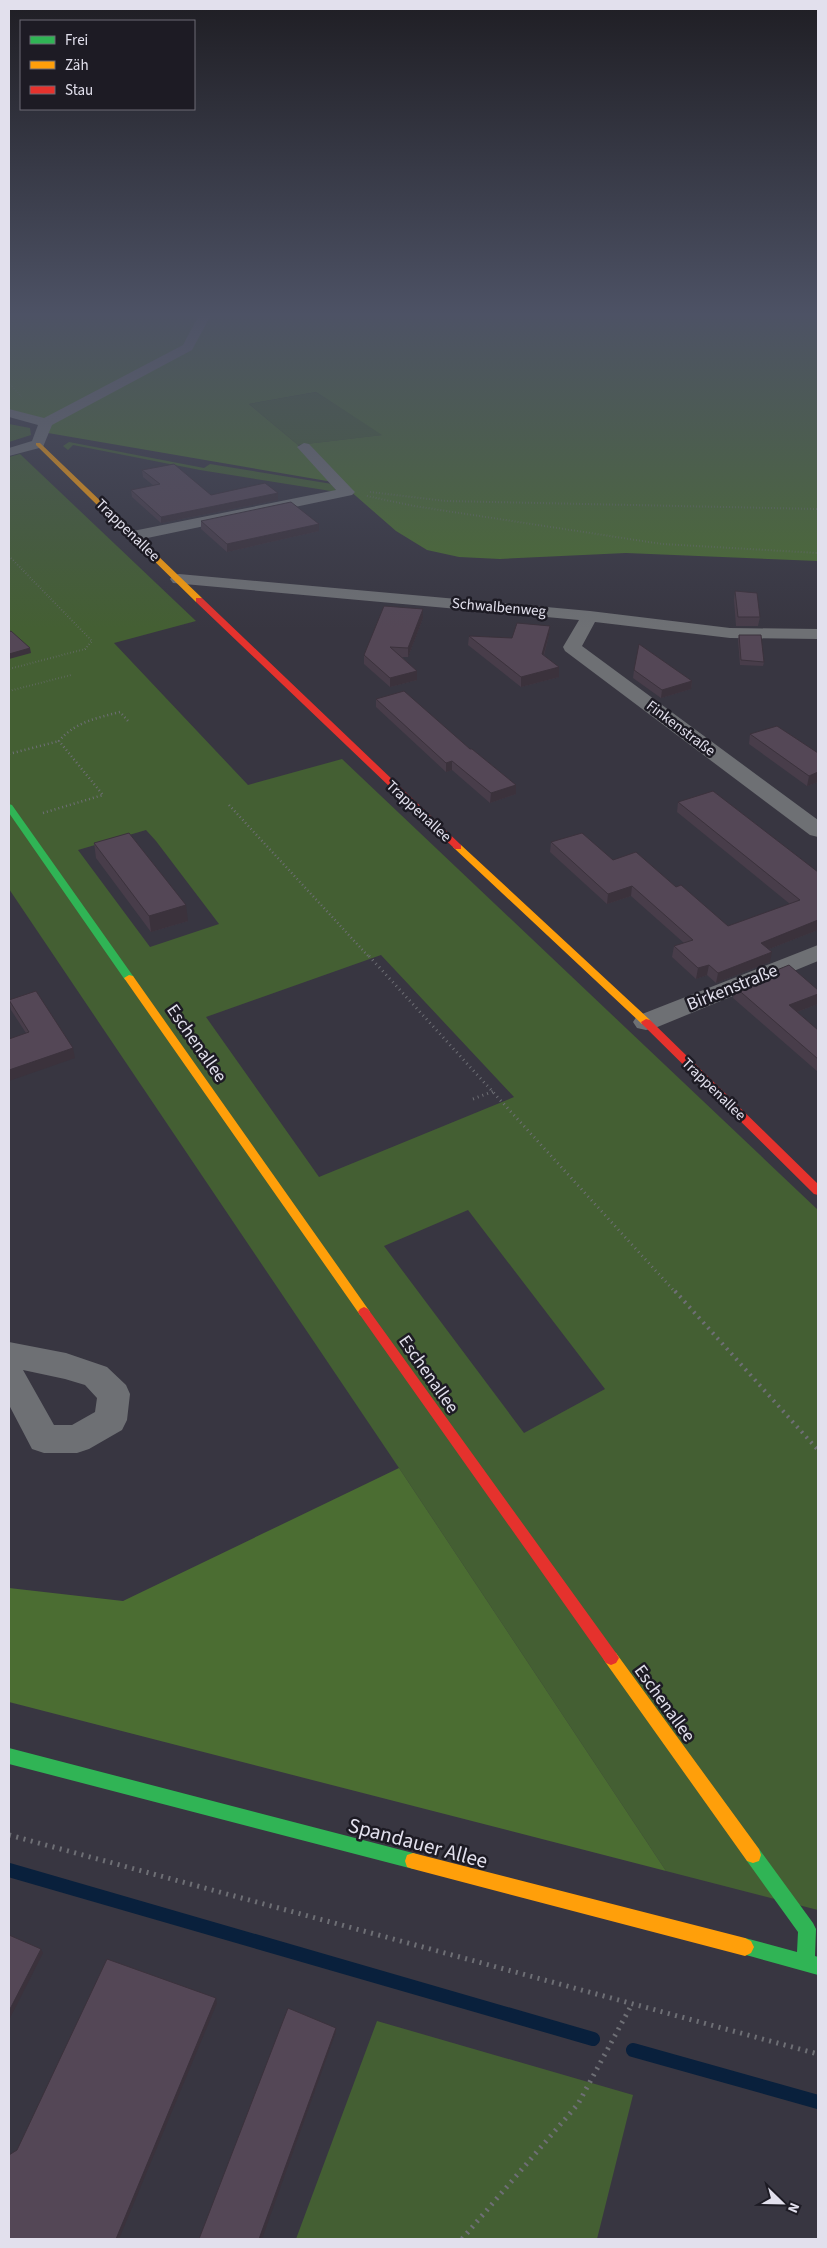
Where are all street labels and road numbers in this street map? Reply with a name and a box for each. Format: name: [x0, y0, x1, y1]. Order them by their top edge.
street label: Trappenallee: [91, 494, 164, 566]
street label: Schwalbenweg: [451, 593, 547, 622]
street label: Finkenstraße: [642, 695, 720, 761]
street label: Trappenallee: [381, 776, 456, 847]
street label: Birkenstraße: [683, 958, 781, 1017]
street label: Eschenallee: [161, 999, 233, 1087]
street label: Trappenallee: [677, 1053, 750, 1125]
street label: Eschenallee: [393, 1330, 465, 1418]
street label: Eschenallee: [628, 1660, 701, 1747]
street label: Spandauer Allee: [345, 1810, 491, 1876]

